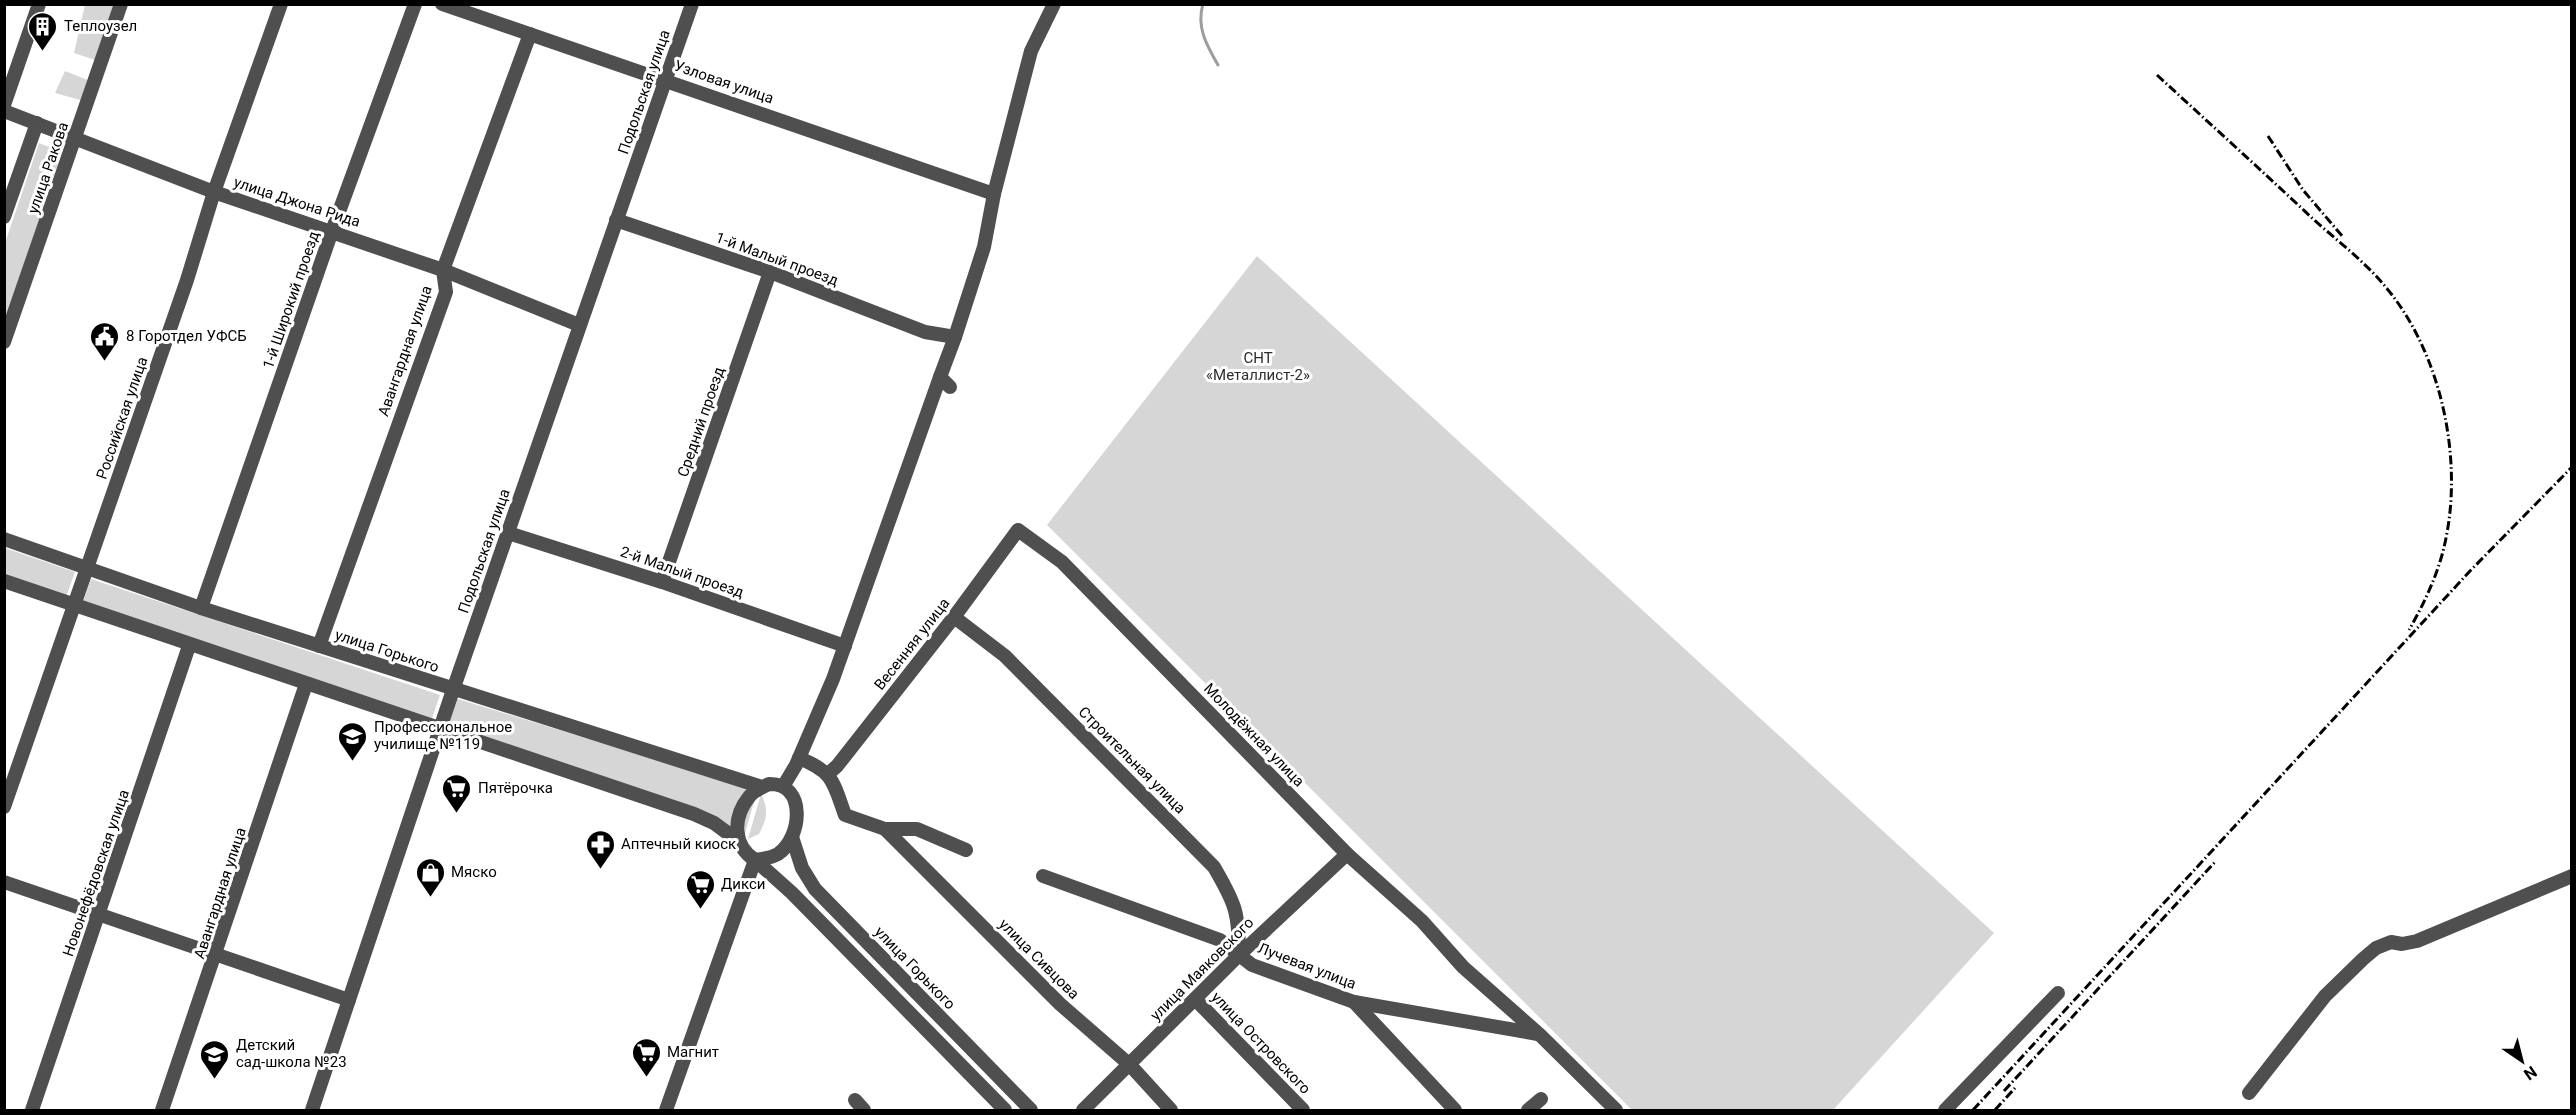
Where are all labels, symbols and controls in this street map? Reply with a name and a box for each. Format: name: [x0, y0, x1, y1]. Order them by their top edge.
building icon: Теплоузел: [27, 10, 59, 52]
place label: Теплоузел: [64, 17, 137, 35]
street label: Подольская улица: [614, 27, 674, 157]
street label: Узловая улица: [672, 57, 776, 107]
street label: улица Ракова: [24, 120, 72, 216]
street label: улица Джона Рида: [231, 173, 363, 231]
street label: 1-й Малый проезд: [713, 228, 841, 290]
street label: 1-й Широкий проезд: [259, 229, 323, 371]
street label: Авангардная улица: [374, 283, 436, 419]
public building icon: 8 Горотдел УФСБ: [89, 320, 121, 362]
place label: 8 Горотдел УФСБ: [126, 327, 247, 345]
park label: СНТ «Металлист-2»: [1206, 349, 1310, 384]
street label: Российская улица: [93, 354, 151, 482]
street label: Средний проезд: [674, 365, 728, 479]
street label: Подольская улица: [454, 486, 514, 616]
street label: 2-й Малый проезд: [618, 542, 746, 602]
street label: Весенняя улица: [870, 594, 954, 694]
street label: улица Горького: [333, 626, 441, 676]
street label: Молодёжная улица: [1200, 680, 1308, 790]
street label: Строительная улица: [1075, 703, 1189, 817]
place label: Профессиональное училище №119: [374, 718, 512, 753]
school or university icon: Профессиональное училище №119: [337, 720, 369, 762]
supermarket icon: Пятёрочка: [441, 772, 473, 814]
place label: Пятёрочка: [478, 779, 553, 797]
street label: Новонефёдовская улица: [59, 787, 133, 959]
street label: Авангардная улица: [190, 825, 250, 961]
pharmacy icon: Аптечный киоск: [584, 828, 616, 870]
place label: Аптечный киоск: [621, 835, 736, 853]
shop icon: Мяско: [414, 856, 446, 898]
place label: Мяско: [451, 863, 497, 881]
supermarket icon: Дикси: [684, 868, 716, 910]
place label: Дикси: [721, 875, 765, 893]
street label: улица Маяковского: [1147, 914, 1257, 1024]
street label: улица Сивцова: [995, 915, 1083, 1003]
street label: улица Горького: [871, 923, 959, 1013]
street label: Лучевая улица: [1255, 939, 1359, 993]
street label: улица Островского: [1208, 988, 1314, 1098]
north arrow: [2492, 1031, 2552, 1091]
place label: Детский сад-школа №23: [236, 1036, 347, 1071]
supermarket icon: Магнит: [630, 1036, 662, 1078]
school or university icon: Детский сад-школа №23: [199, 1038, 231, 1080]
place label: Магнит: [667, 1043, 719, 1061]
text: N: [2520, 1062, 2540, 1084]

